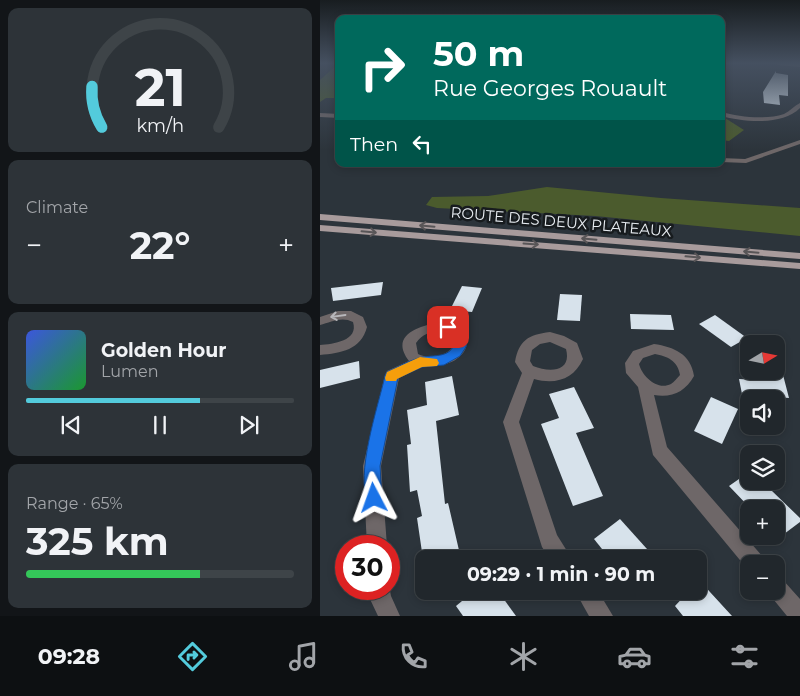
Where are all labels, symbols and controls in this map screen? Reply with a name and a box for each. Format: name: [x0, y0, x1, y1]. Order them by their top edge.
text: 50 m: [433, 32, 524, 75]
icon: right: [350, 35, 415, 100]
text: 21: [134, 56, 186, 119]
text: Rue Georges Rouault: [433, 75, 667, 102]
text: km/h: [136, 115, 184, 136]
icon: left: [408, 130, 436, 158]
text: Then: [350, 133, 398, 156]
text: Climate: [26, 198, 88, 217]
street label: ROUTE DES DEUX PLATEAUX: [450, 202, 672, 241]
one-way arrow: [420, 221, 436, 231]
text: 22°: [130, 222, 190, 269]
one-way arrow: [360, 227, 376, 237]
text: −: [26, 228, 42, 262]
text: +: [278, 228, 294, 262]
one-way arrow: [582, 234, 598, 244]
one-way arrow: [522, 239, 538, 249]
one-way arrow: [744, 247, 760, 257]
one-way arrow: [684, 253, 700, 262]
pin: [427, 306, 469, 348]
one-way arrow: [330, 311, 346, 321]
icon: arrive: [434, 313, 462, 341]
north arrow: [740, 335, 785, 380]
map controls: [740, 335, 785, 600]
text: Golden Hour: [101, 339, 227, 362]
text: Lumen: [101, 362, 159, 381]
button: sound: [740, 390, 785, 435]
icon: previous: [57, 411, 85, 439]
icon: pause: [146, 411, 174, 439]
icon: next: [235, 411, 263, 439]
button: layers: [740, 445, 785, 490]
position arrow: [347, 471, 399, 523]
text: Range · 65%: [26, 494, 123, 513]
button: +: [740, 500, 785, 545]
text: 325 km: [26, 518, 169, 565]
speed limit sign: 30: [335, 535, 400, 600]
button: −: [740, 555, 785, 600]
text: 09:29 · 1 min · 90 m: [467, 563, 655, 586]
icon: directions: [175, 639, 210, 674]
icon: music: [286, 639, 321, 674]
icon: phone: [396, 639, 431, 674]
icon: climate: [506, 639, 541, 674]
icon: car: [617, 639, 652, 674]
icon: filters: [727, 639, 762, 674]
text: 09:28: [38, 643, 100, 670]

